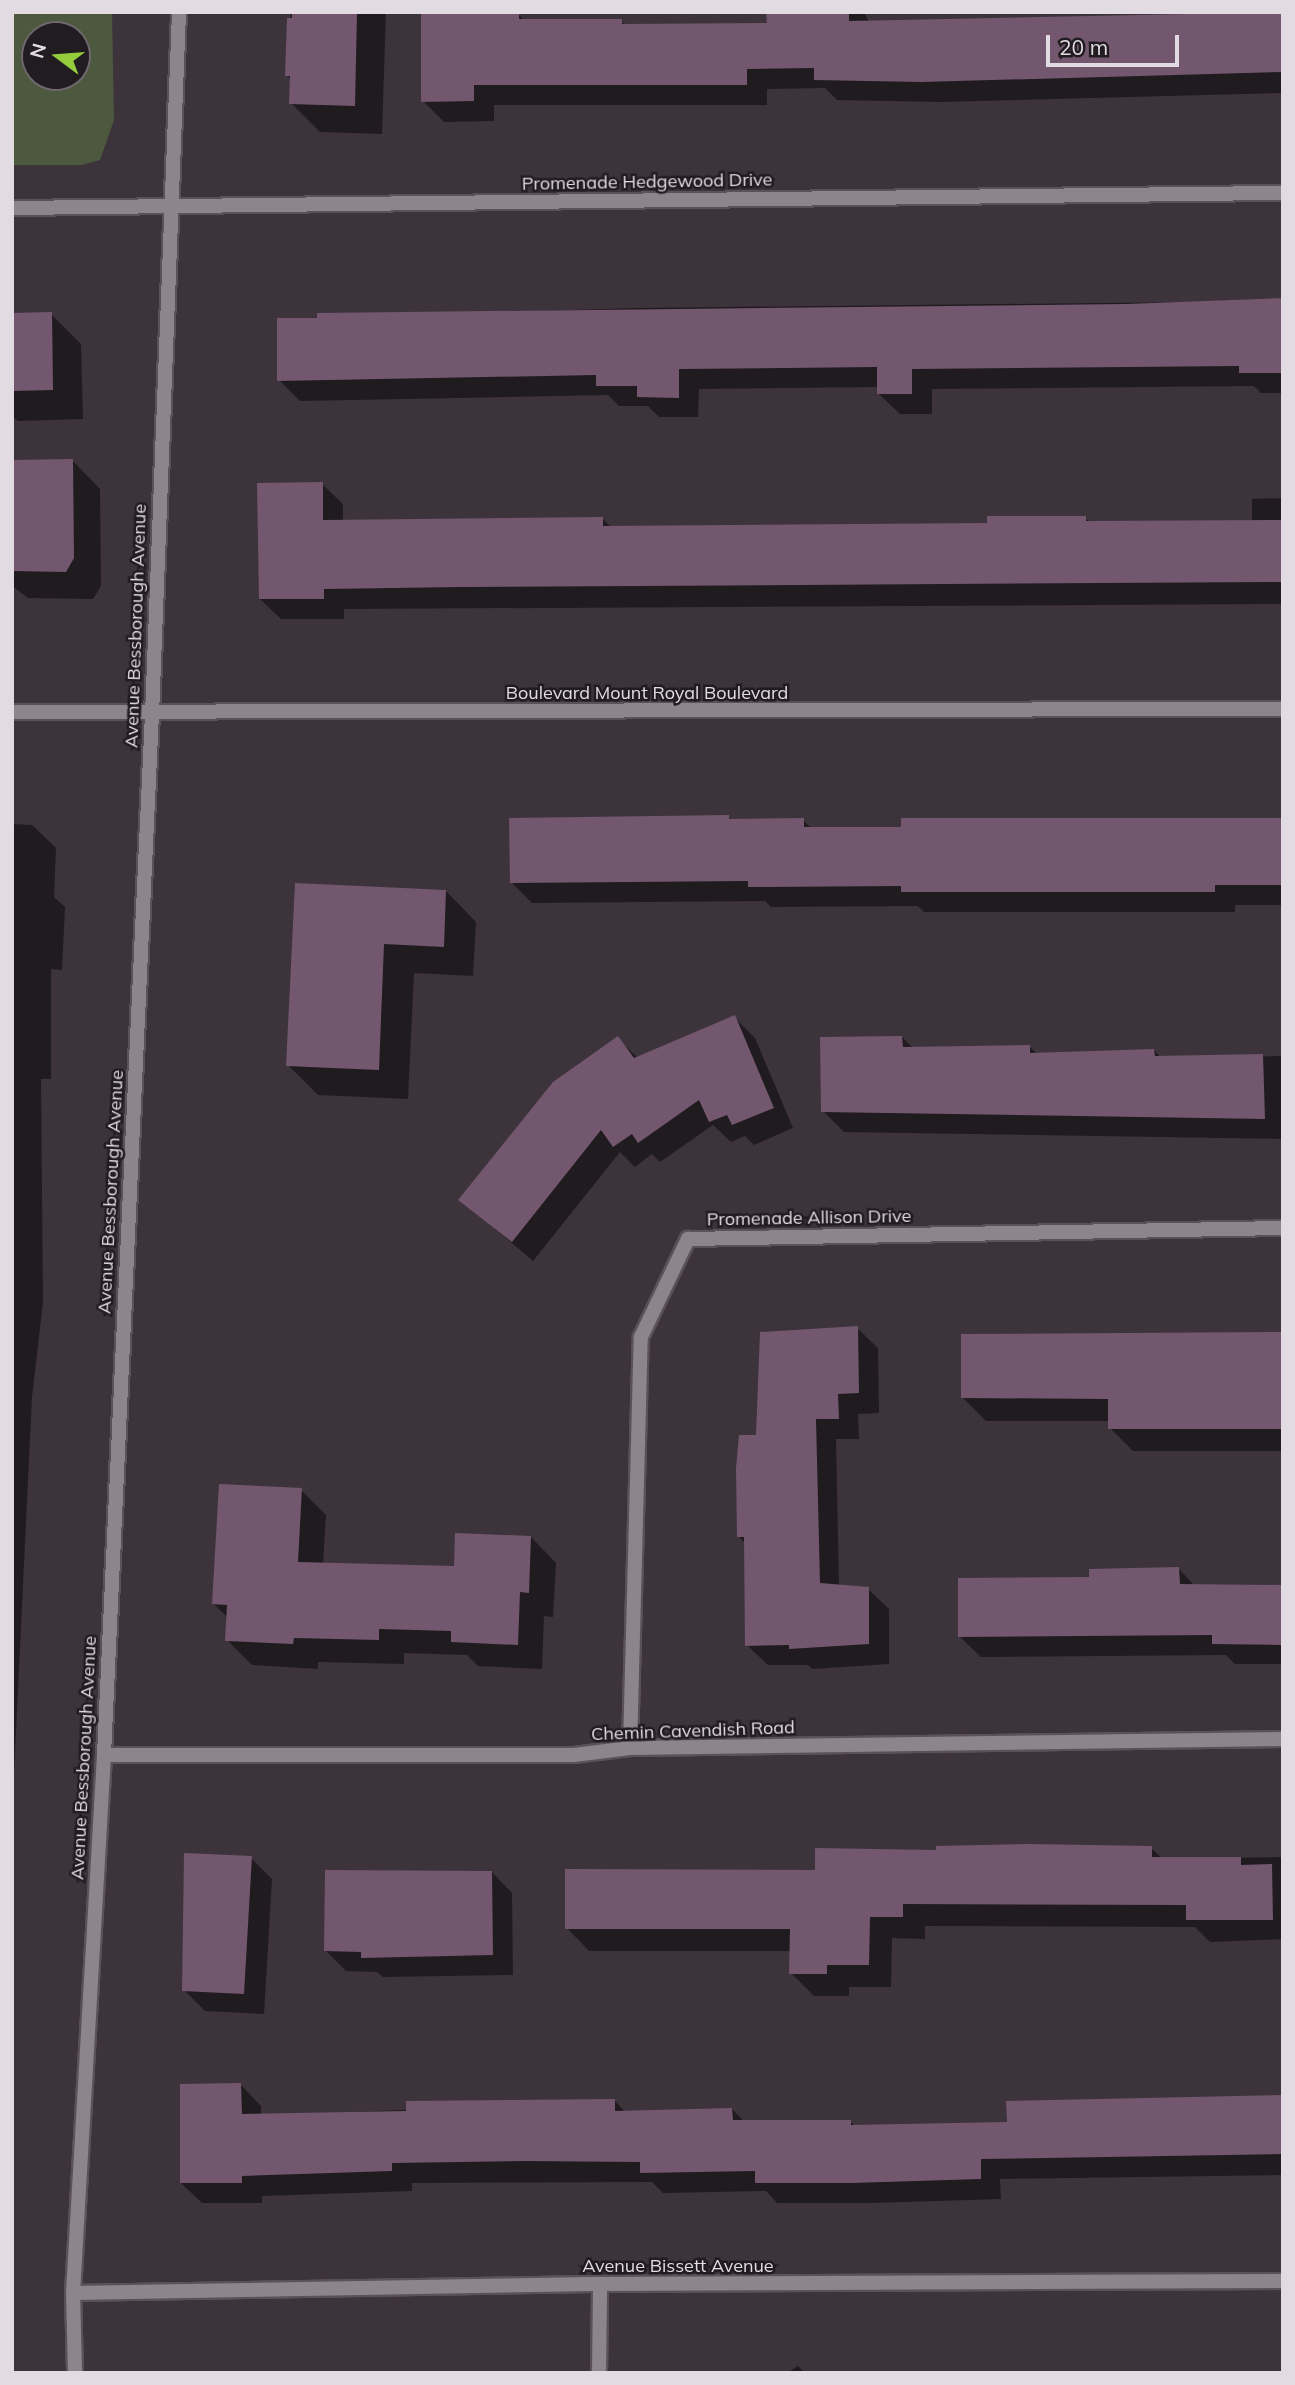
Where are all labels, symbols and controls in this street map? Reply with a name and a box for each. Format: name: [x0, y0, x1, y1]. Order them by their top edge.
north arrow: [21, 21, 91, 91]
scale bar: [1050, 21, 1183, 65]
text: 20 m: [1059, 34, 1108, 60]
text: N: [24, 41, 51, 61]
street label: Promenade Hedgewood Drive: [522, 169, 772, 195]
street label: Avenue Bessborough Avenue: [121, 504, 151, 748]
street label: Boulevard Mount Royal Boulevard: [506, 682, 788, 704]
street label: Avenue Bessborough Avenue: [94, 1069, 128, 1315]
street label: Promenade Allison Drive: [707, 1205, 911, 1231]
street label: Avenue Bessborough Avenue: [67, 1635, 101, 1881]
street label: Chemin Cavendish Road: [591, 1717, 795, 1745]
street label: Avenue Bissett Avenue: [582, 2255, 774, 2277]

